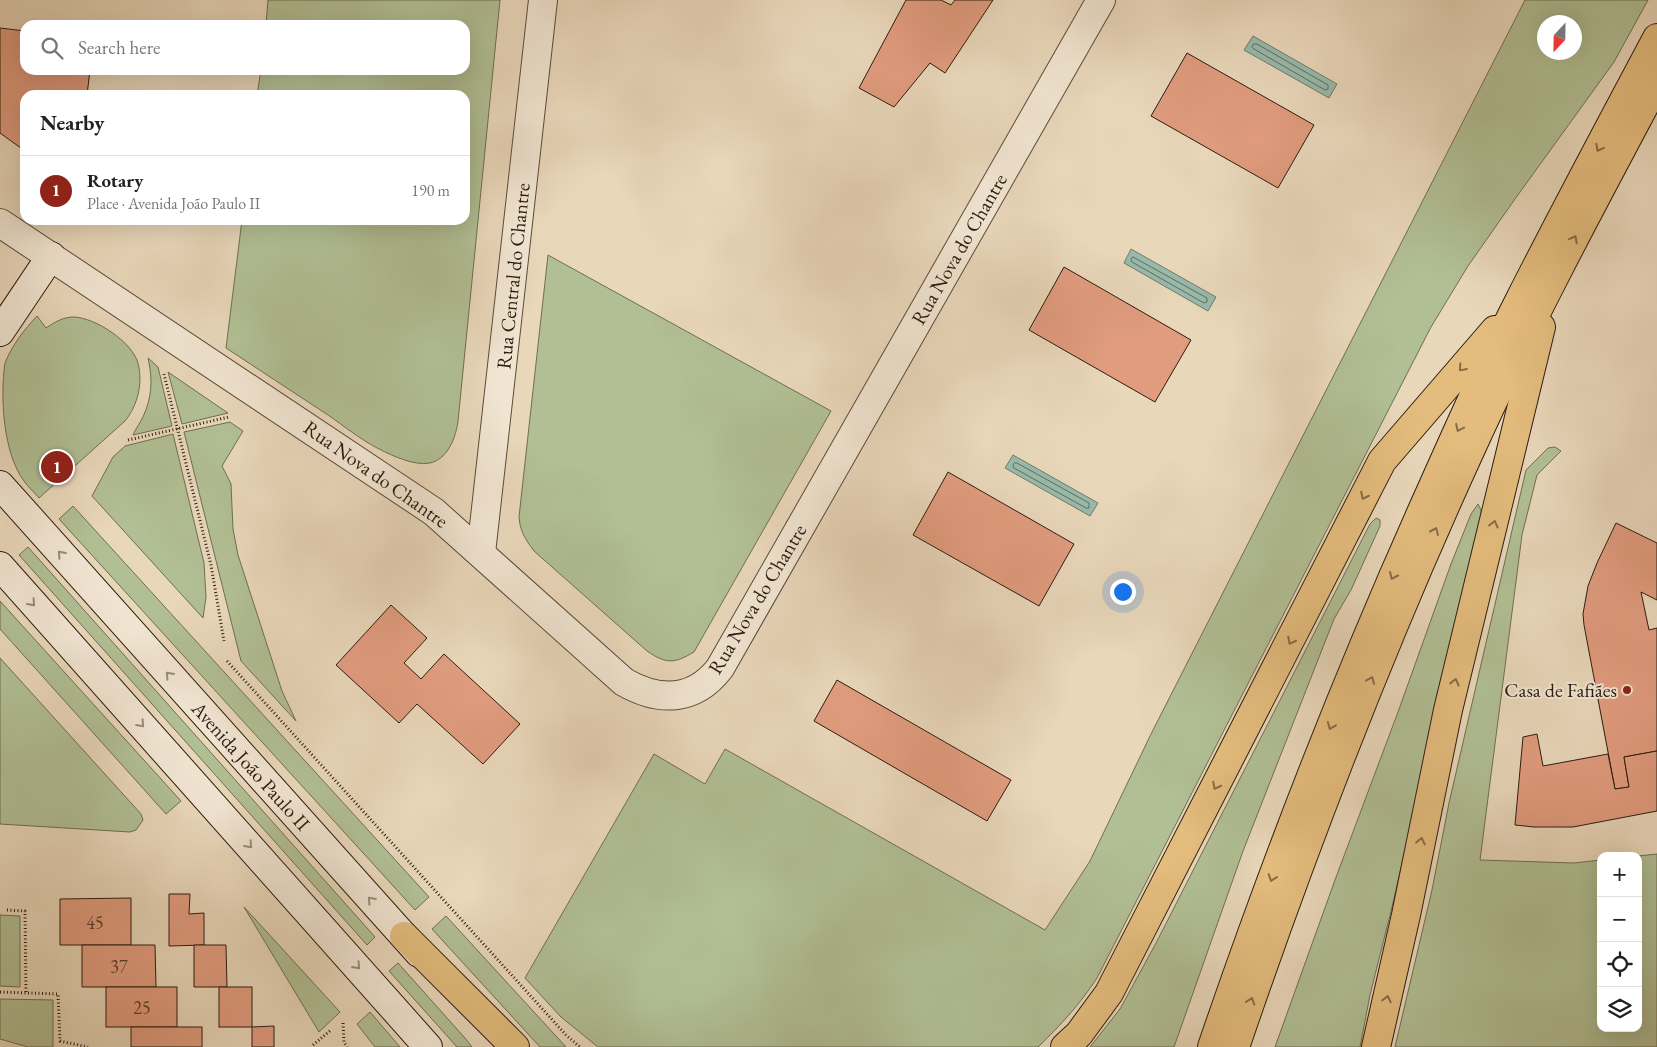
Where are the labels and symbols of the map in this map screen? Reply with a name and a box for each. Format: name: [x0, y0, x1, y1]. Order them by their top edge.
north arrow: [1537, 15, 1582, 60]
one-way arrow: [1595, 143, 1605, 152]
street label: Rua Nova do Chantre: [905, 169, 1013, 329]
street label: Rua Central do Chantre: [490, 182, 536, 370]
one-way arrow: [1568, 235, 1578, 244]
one-way arrow: [1460, 362, 1468, 371]
street label: Rua Nova do Chantre: [299, 414, 453, 534]
one-way arrow: [1455, 423, 1466, 432]
pin: 1: [41, 448, 73, 486]
one-way arrow: [1360, 491, 1370, 500]
street label: Rua Nova do Chantre: [702, 519, 812, 679]
one-way arrow: [1488, 519, 1499, 528]
one-way arrow: [1428, 527, 1439, 536]
one-way arrow: [57, 550, 66, 559]
one-way arrow: [1388, 571, 1399, 580]
your location: [1110, 579, 1136, 605]
one-way arrow: [27, 597, 36, 606]
one-way arrow: [1287, 636, 1297, 645]
one-way arrow: [166, 671, 175, 680]
one-way arrow: [1364, 676, 1375, 685]
one-way arrow: [1449, 677, 1460, 686]
place label: Casa de Fafiães: [1504, 677, 1617, 703]
marker: Casa de Fafiães: [1621, 684, 1633, 696]
street label: Avenida João Paulo II: [185, 695, 316, 836]
one-way arrow: [135, 718, 144, 727]
one-way arrow: [1326, 722, 1336, 730]
one-way arrow: [1212, 780, 1222, 789]
one-way arrow: [1415, 836, 1426, 845]
one-way arrow: [243, 840, 252, 849]
one-way arrow: [1268, 873, 1279, 882]
one-way arrow: [368, 896, 377, 905]
house number: 45: [86, 911, 104, 934]
house number: 37: [110, 955, 128, 978]
one-way arrow: [351, 961, 360, 970]
one-way arrow: [1381, 995, 1392, 1004]
house number: 25: [133, 996, 151, 1019]
one-way arrow: [1245, 997, 1255, 1006]

